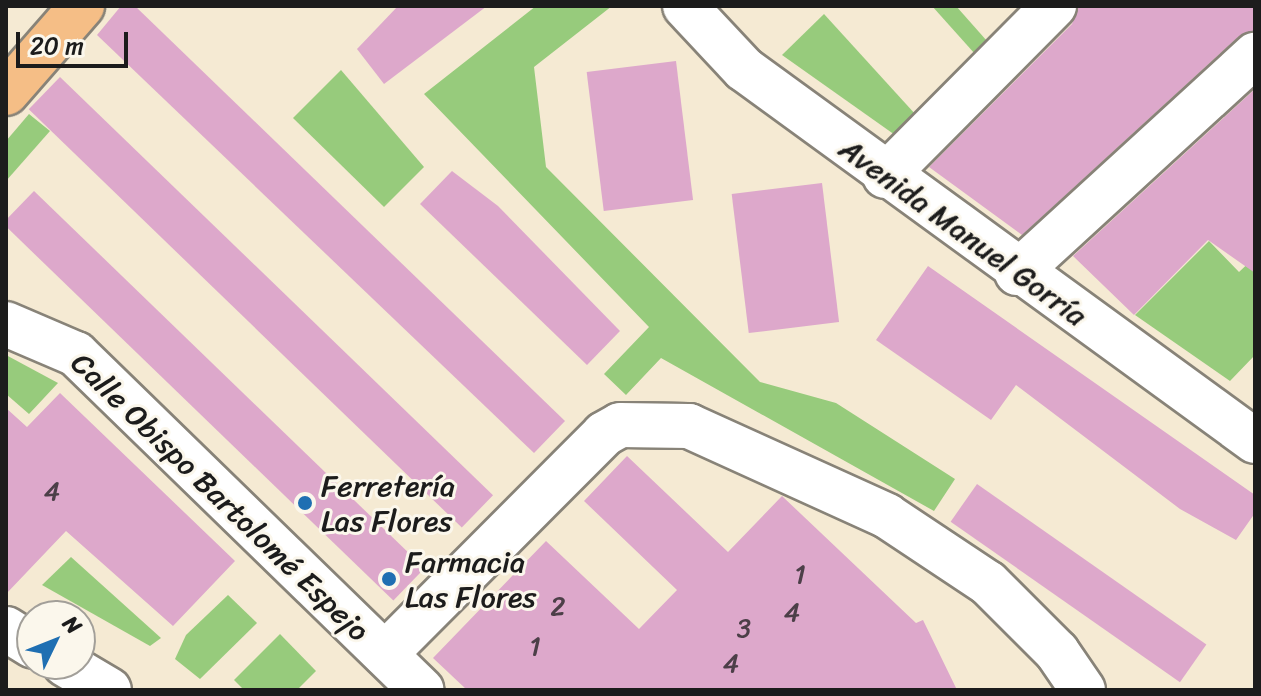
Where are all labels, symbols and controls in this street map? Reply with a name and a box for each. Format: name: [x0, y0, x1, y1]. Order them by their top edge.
scale bar: [20, 16, 132, 66]
text: 20 m: [30, 25, 84, 67]
street label: Avenida Manuel Gorría: [832, 130, 1094, 334]
street label: Calle Obispo Bartolomé Espejo: [63, 345, 377, 649]
place label: Ferretería Las Flores: [321, 468, 455, 538]
house number: 4: [44, 476, 60, 508]
marker: Ferretería Las Flores: [296, 494, 314, 512]
place label: Farmacia Las Flores: [405, 544, 536, 614]
house number: 1: [794, 559, 806, 591]
marker: Farmacia Las Flores: [380, 570, 398, 588]
house number: 2: [550, 591, 566, 623]
house number: 4: [784, 597, 800, 629]
north arrow: [16, 600, 96, 680]
text: N: [53, 606, 92, 644]
house number: 3: [737, 613, 751, 645]
house number: 1: [529, 631, 541, 663]
house number: 4: [723, 648, 739, 680]

